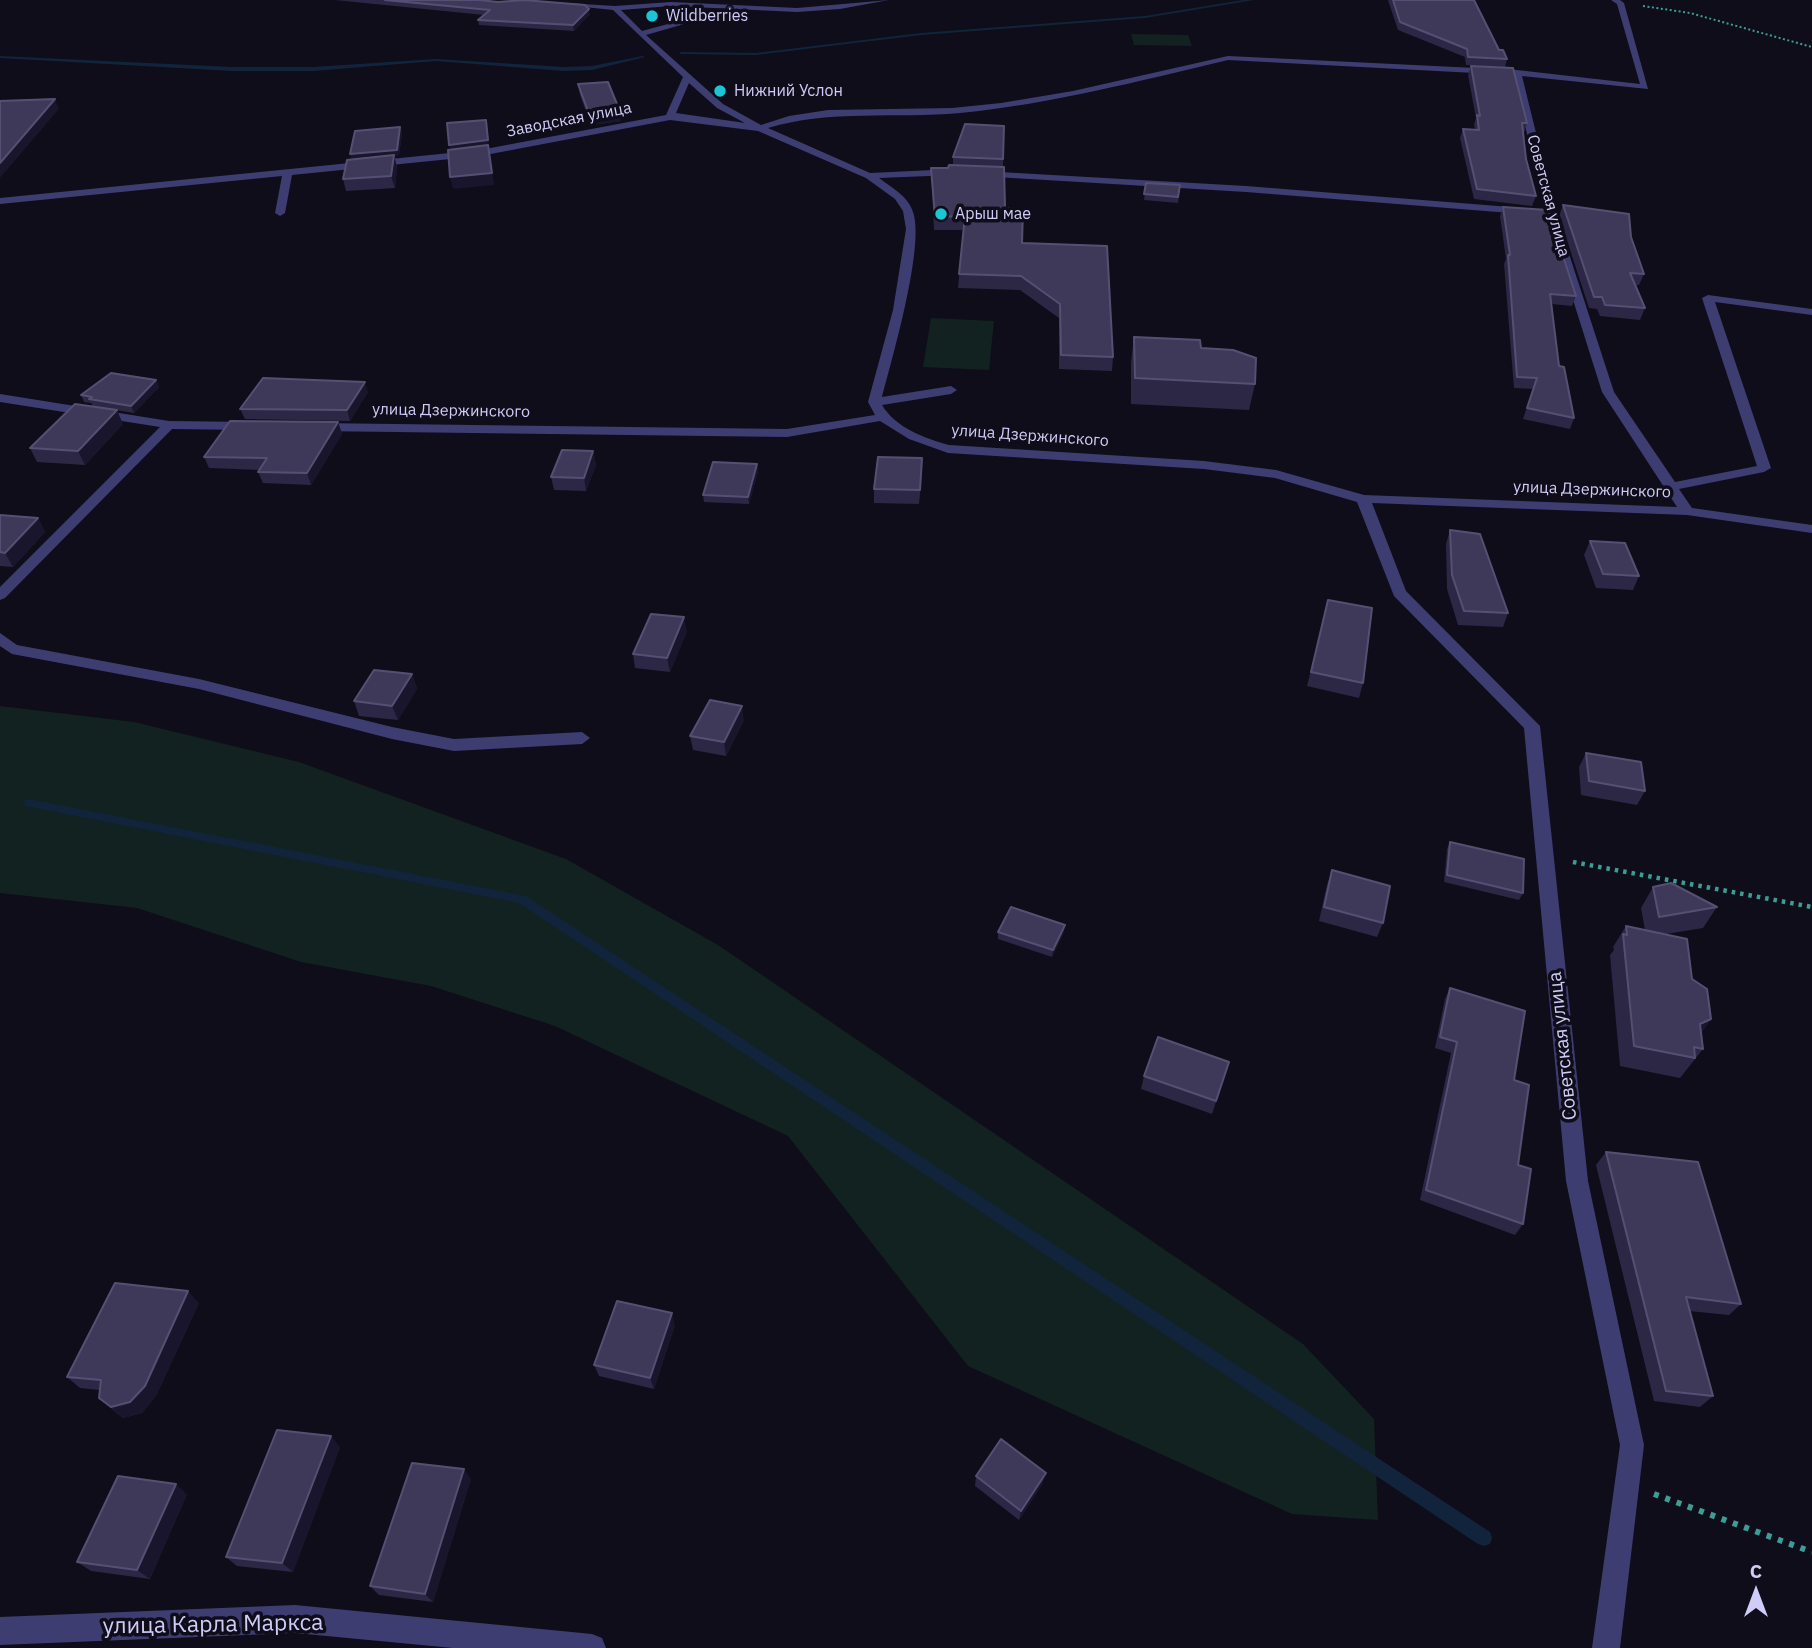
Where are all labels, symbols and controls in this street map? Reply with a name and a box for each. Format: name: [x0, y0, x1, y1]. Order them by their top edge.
place label: Wildberries: [666, 6, 748, 26]
marker: Wildberries: [644, 8, 660, 24]
place label: Нижний Услон: [734, 81, 843, 101]
marker: Нижний Услон: [712, 83, 728, 99]
street label: Заводская улица: [505, 98, 633, 142]
street label: Советская улица: [1522, 133, 1574, 259]
place label: Арыш мае: [955, 204, 1031, 224]
marker: Арыш мае: [933, 206, 949, 222]
street label: улица Дзержинского: [372, 400, 530, 422]
street label: улица Дзержинского: [951, 421, 1109, 451]
street label: улица Дзержинского: [1513, 478, 1671, 502]
street label: Советская улица: [1544, 971, 1582, 1121]
north arrow: [1721, 1557, 1791, 1627]
text: С: [1750, 1559, 1762, 1583]
street label: улица Карла Маркса: [102, 1609, 324, 1641]

